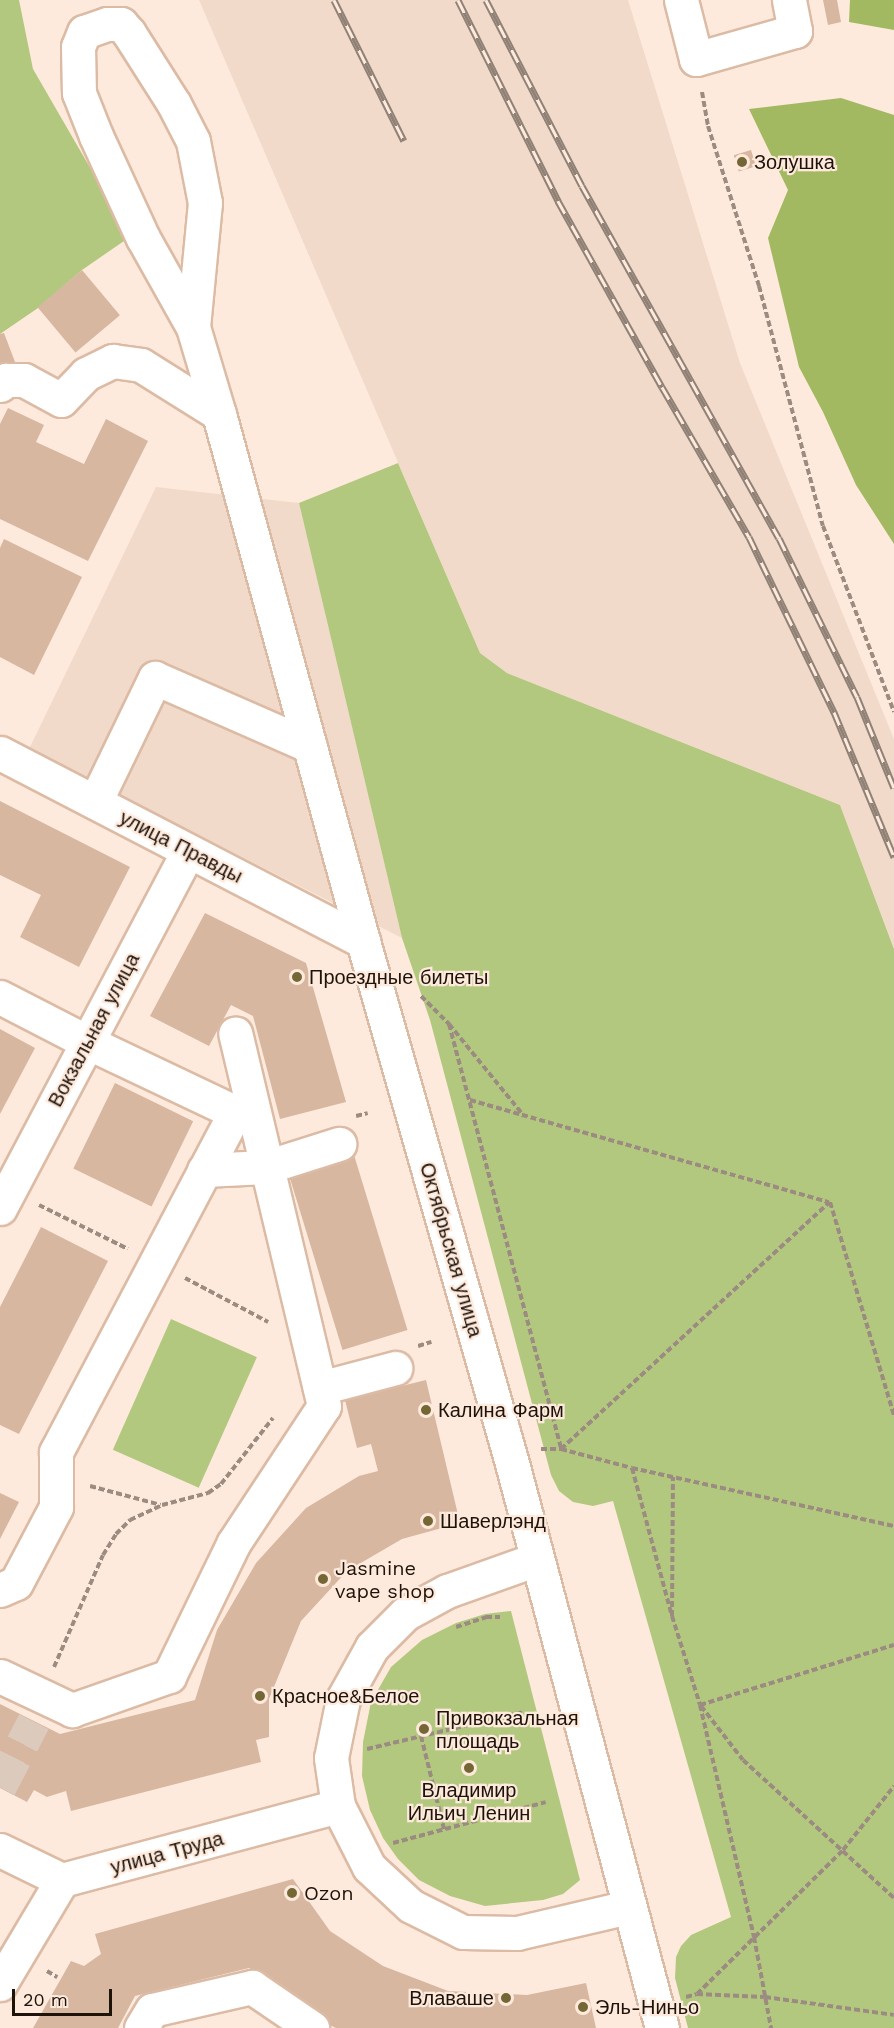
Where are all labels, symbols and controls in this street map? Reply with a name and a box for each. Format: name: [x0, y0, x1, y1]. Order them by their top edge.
place label: Золушка: [754, 150, 835, 174]
marker: Золушка: [735, 155, 749, 169]
street label: улица Правды: [115, 806, 247, 888]
street label: Вокзальная улица: [43, 949, 145, 1111]
place label: Проездные билеты: [309, 965, 488, 989]
marker: Проездные билеты: [290, 970, 304, 984]
street label: Октябрьская улица: [415, 1160, 487, 1340]
place label: Калина Фарм: [438, 1398, 564, 1422]
marker: Калина Фарм: [419, 1403, 433, 1417]
place label: Шаверлэнд: [440, 1509, 546, 1533]
marker: Шаверлэнд: [421, 1514, 435, 1528]
place label: Jasmine vape shop: [335, 1556, 435, 1603]
marker: Jasmine vape shop: [316, 1572, 330, 1586]
place label: Красное&Белое: [272, 1684, 419, 1708]
marker: Красное&Белое: [253, 1689, 267, 1703]
place label: Привокзальная площадь: [436, 1706, 579, 1753]
marker: Привокзальная площадь: [417, 1722, 431, 1736]
marker: Владимир Ильич Ленин: [462, 1761, 476, 1775]
place label: Владимир Ильич Ленин: [408, 1778, 530, 1825]
street label: улица Труда: [108, 1826, 226, 1880]
place label: Ozon: [304, 1881, 354, 1905]
marker: Ozon: [285, 1886, 299, 1900]
scale bar: [15, 1977, 116, 2015]
place label: Влаваше: [409, 1986, 494, 2010]
text: 20 m: [23, 1989, 68, 2010]
marker: Влаваше: [499, 1991, 513, 2005]
place label: Эль-Ниньо: [595, 1995, 699, 2019]
marker: Эль-Ниньо: [576, 2000, 590, 2014]

